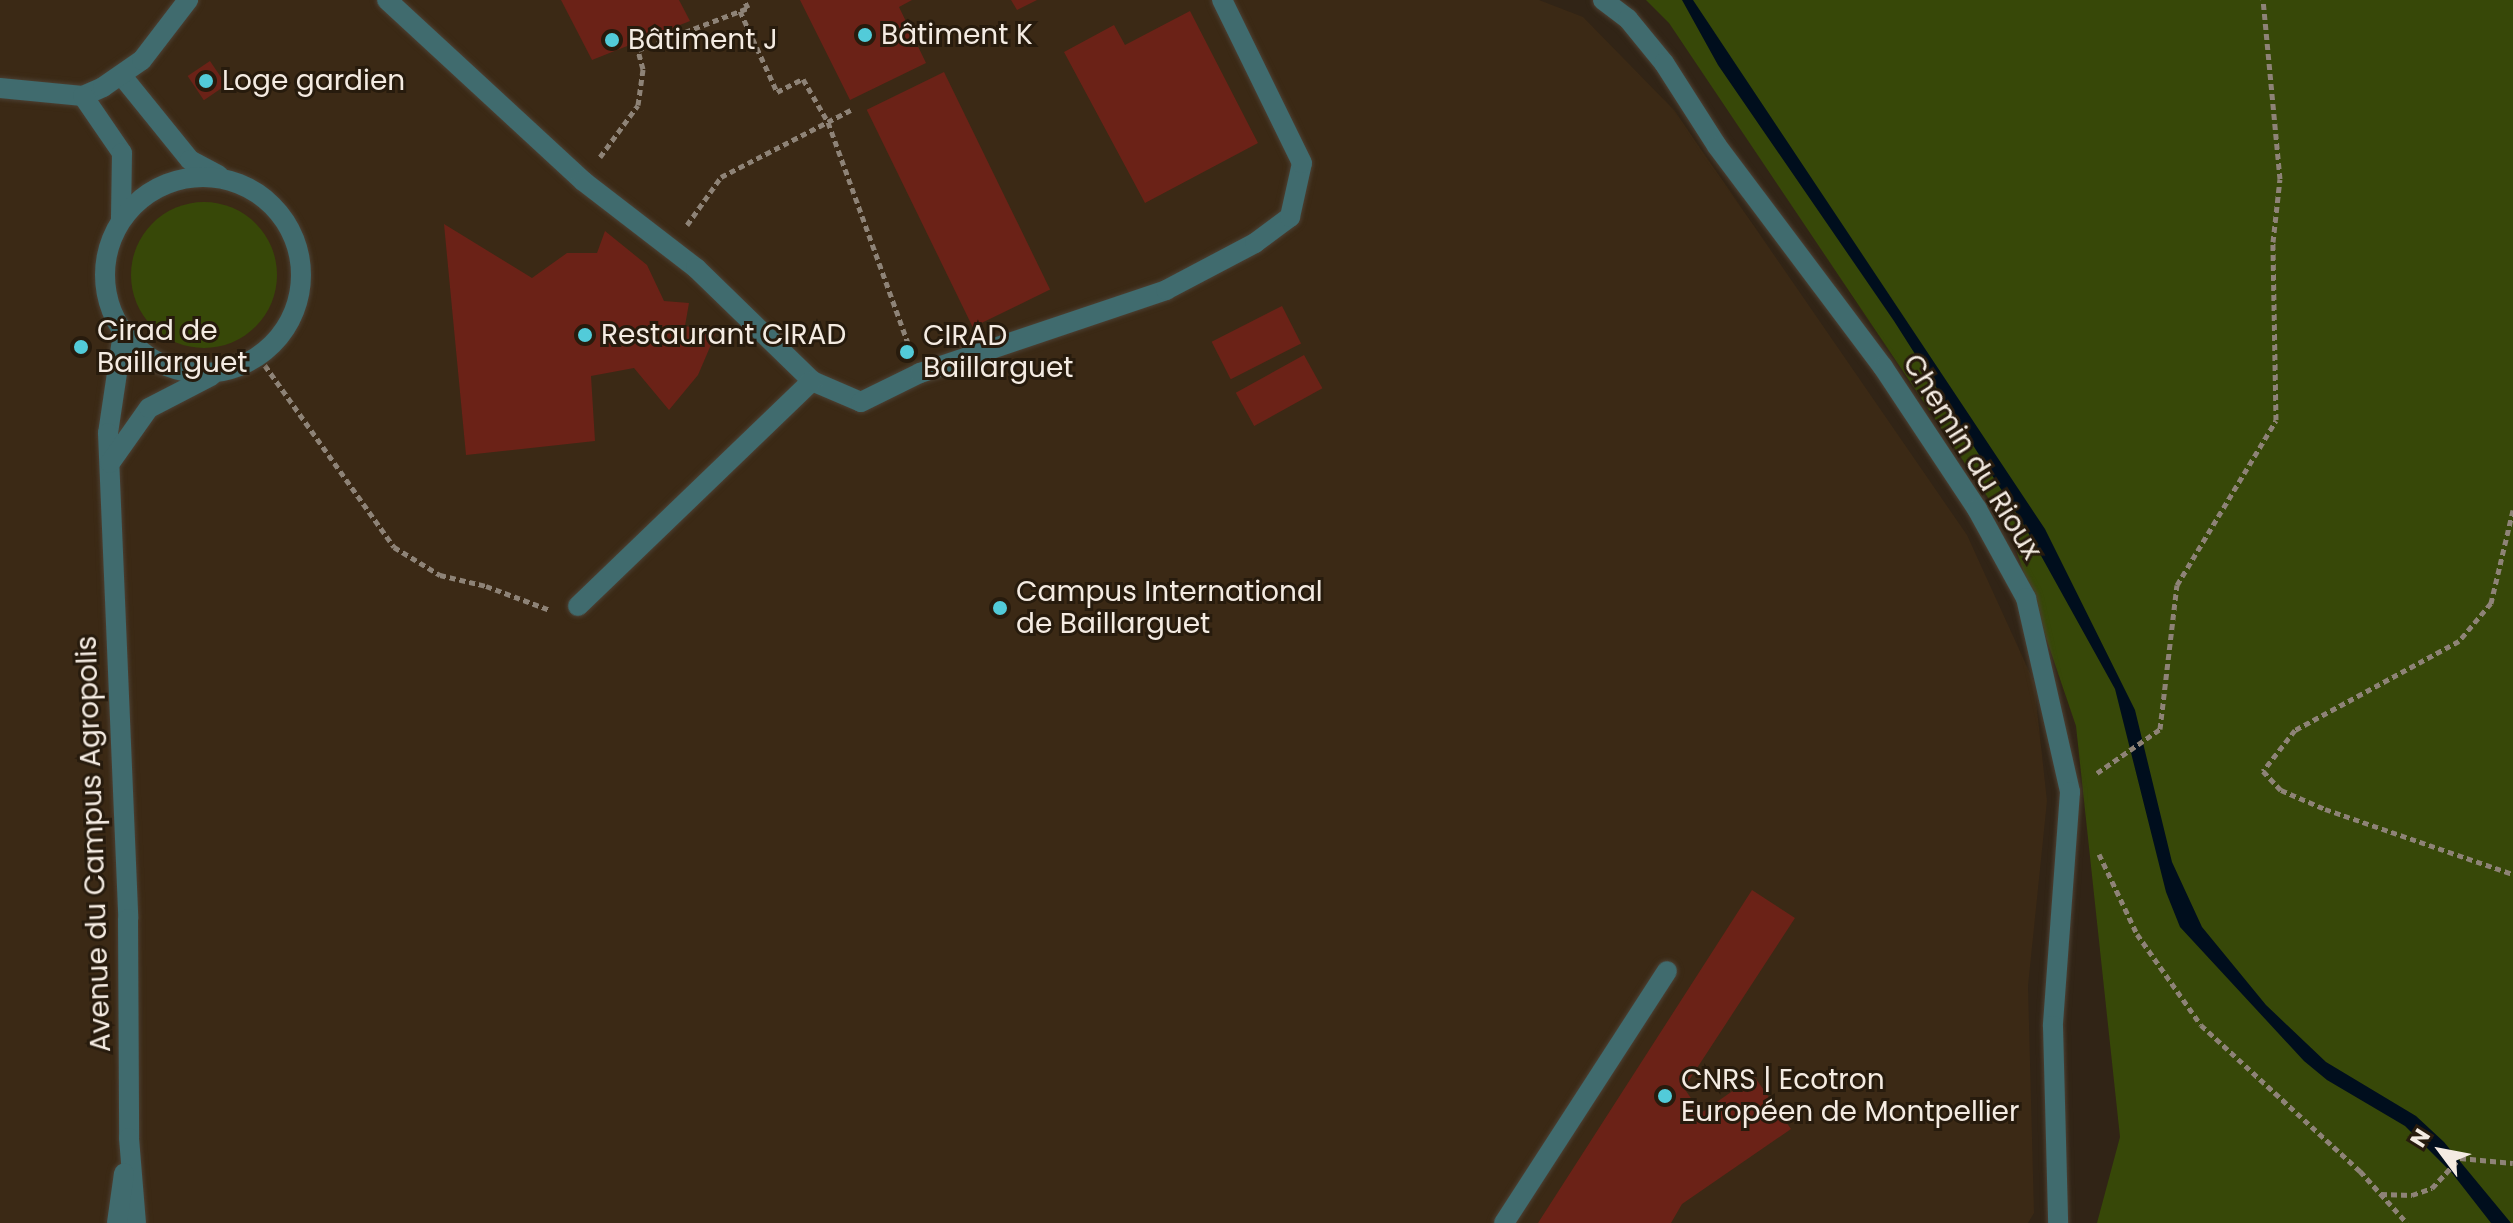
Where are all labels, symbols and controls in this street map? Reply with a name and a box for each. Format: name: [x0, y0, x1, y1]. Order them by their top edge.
place label: Bâtiment K: [881, 18, 1033, 52]
place label: Bâtiment J: [628, 23, 778, 57]
marker: Bâtiment K: [856, 26, 874, 44]
marker: Bâtiment J: [603, 31, 621, 49]
place label: Loge gardien: [222, 64, 405, 98]
marker: Loge gardien: [197, 72, 215, 90]
place label: Cirad de Baillarguet: [97, 314, 248, 380]
place label: Restaurant CIRAD: [601, 318, 846, 352]
place label: CIRAD Baillarguet: [923, 319, 1074, 385]
marker: Restaurant CIRAD: [576, 326, 594, 344]
marker: Cirad de Baillarguet: [72, 338, 90, 356]
marker: CIRAD Baillarguet: [898, 343, 916, 361]
street label: Chemin du Rioux: [1895, 348, 2049, 566]
place label: Campus International de Baillarguet: [1016, 575, 1323, 641]
marker: Campus International de Baillarguet: [991, 599, 1009, 617]
street label: Avenue du Campus Agropolis: [70, 635, 118, 1053]
place label: CNRS | Ecotron Européen de Montpellier: [1681, 1063, 2019, 1129]
marker: CNRS | Ecotron Européen de Montpellier: [1656, 1087, 1674, 1105]
north arrow: [2401, 1111, 2481, 1191]
text: N: [2403, 1123, 2438, 1153]

